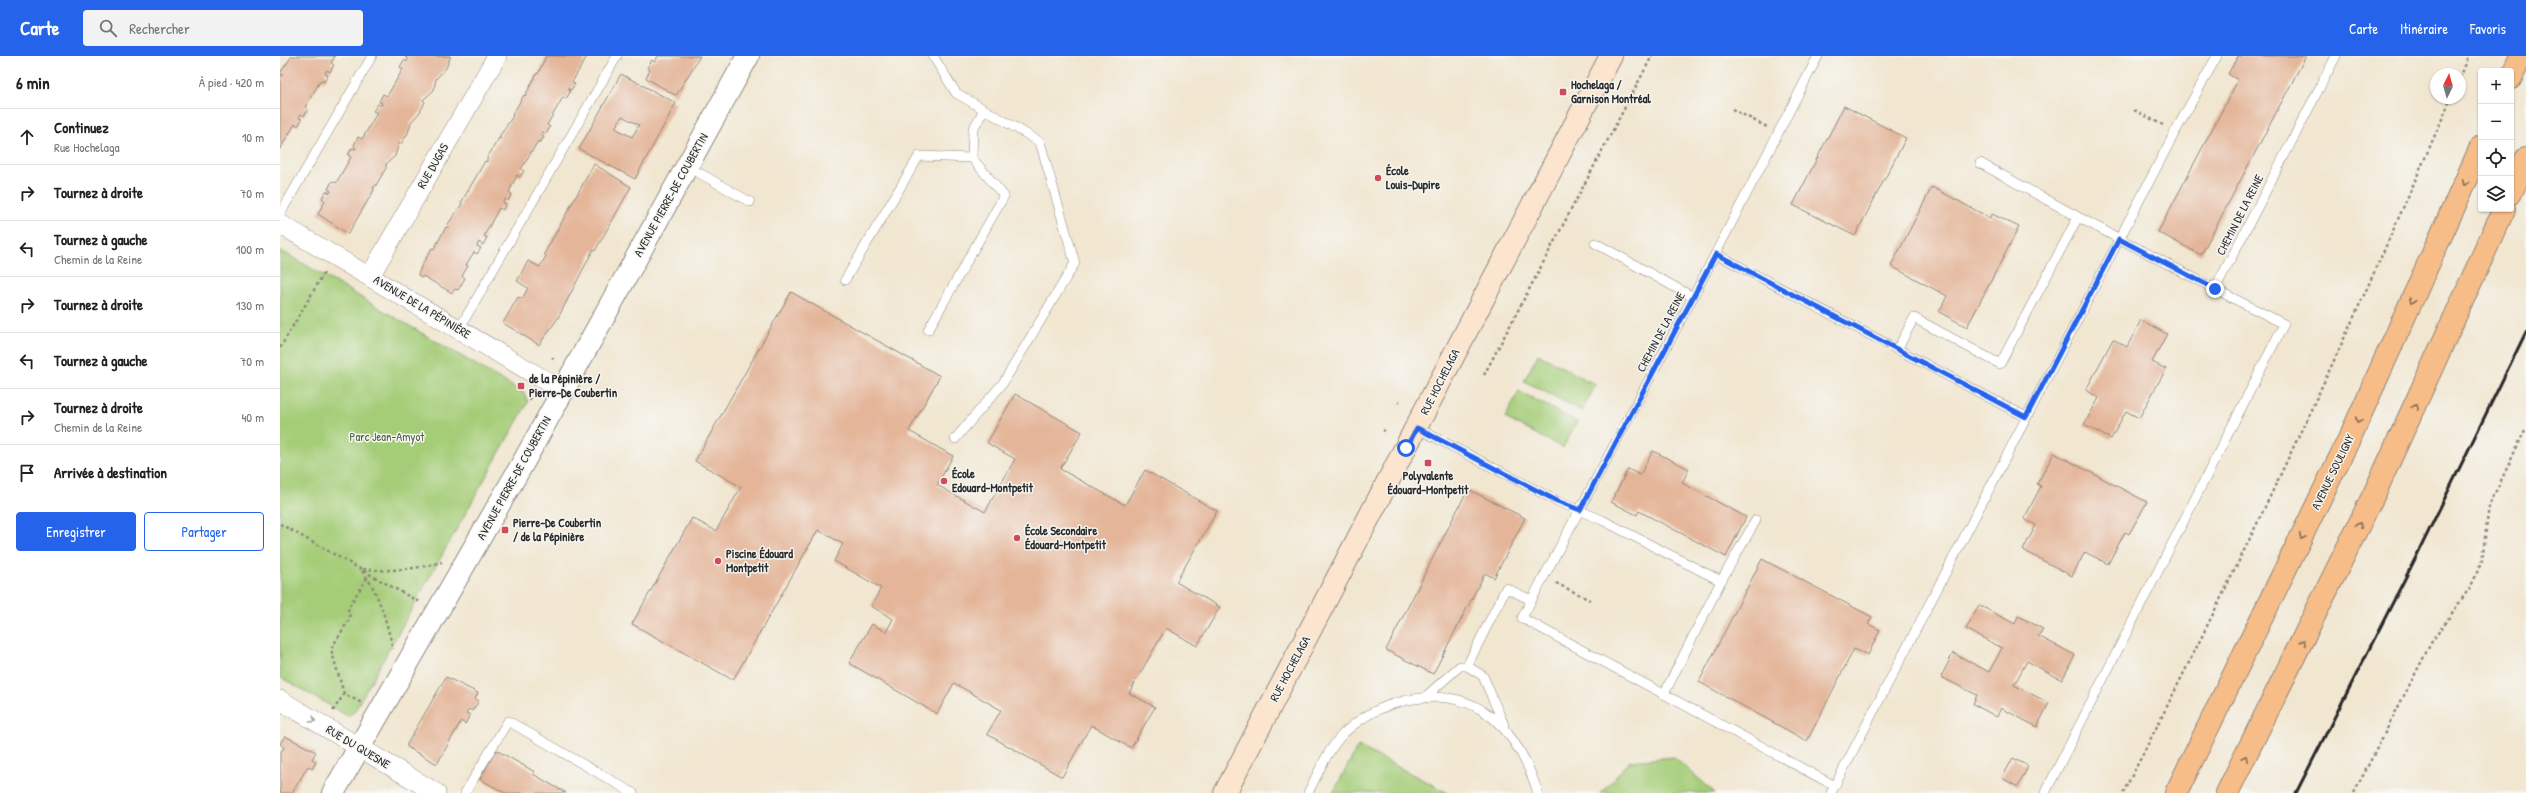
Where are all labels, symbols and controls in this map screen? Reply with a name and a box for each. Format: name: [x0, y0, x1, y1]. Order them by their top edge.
search box: [83, 10, 363, 46]
text: Carte: [20, 15, 59, 41]
icon: search: [97, 17, 119, 39]
text: Rechercher: [129, 18, 190, 39]
text: Carte: [2349, 19, 2378, 38]
text: Itinéraire: [2400, 19, 2448, 38]
text: Favoris: [2470, 19, 2506, 38]
north arrow: [2430, 68, 2466, 104]
map controls: [2478, 68, 2514, 212]
button: +: [2478, 68, 2514, 104]
text: 6 min: [16, 71, 50, 94]
text: À pied · 420 m: [199, 73, 264, 91]
place label: Hochelaga / Garnison Montréal: [1571, 76, 1651, 107]
marker: Hochelaga / Garnison Montréal: [1558, 87, 1568, 97]
button: −: [2478, 104, 2514, 140]
text: Continuez: [54, 117, 109, 138]
icon: ahead: [16, 126, 38, 148]
text: 10 m: [242, 128, 264, 146]
street label: AVENUE PIERRE-DE COUBERTIN: [629, 130, 712, 260]
text: Rue Hochelaga: [54, 138, 120, 156]
street label: RUE DUGAS: [413, 140, 453, 191]
button: locate: [2478, 140, 2514, 176]
place label: École Louis-Dupire: [1386, 162, 1440, 194]
street label: CHEMIN DE LA REINE: [2212, 171, 2268, 258]
marker: École Louis-Dupire: [1373, 173, 1383, 183]
button: layers: [2478, 176, 2514, 212]
one-way arrow: [2462, 178, 2470, 186]
icon: right: [16, 182, 38, 204]
text: Tournez à droite: [54, 182, 143, 203]
text: 70 m: [240, 184, 264, 202]
text: Tournez à gauche: [54, 229, 147, 250]
icon: left: [16, 238, 38, 260]
text: 100 m: [236, 240, 264, 258]
text: Chemin de la Reine: [54, 250, 142, 268]
street label: AVENUE DE LA PÉPINIÈRE: [370, 271, 475, 343]
route end: [2206, 280, 2224, 298]
street label: CHEMIN DE LA REINE: [1632, 288, 1689, 375]
icon: right: [16, 294, 38, 316]
text: Tournez à droite: [54, 294, 143, 315]
text: 130 m: [236, 296, 264, 314]
one-way arrow: [2409, 298, 2417, 305]
street label: RUE HOCHELAGA: [1416, 346, 1463, 418]
icon: left: [16, 350, 38, 372]
text: Tournez à gauche: [54, 350, 147, 371]
text: 70 m: [240, 352, 264, 370]
place label: de la Pépinière / Pierre-De Coubertin: [529, 370, 618, 401]
marker: de la Pépinière / Pierre-De Coubertin: [516, 381, 526, 391]
text: Tournez à droite: [54, 397, 143, 418]
one-way arrow: [2410, 404, 2418, 412]
icon: right: [16, 406, 38, 428]
text: 40 m: [241, 408, 264, 426]
street label: AVENUE PIERRE-DE COUBERTIN: [472, 413, 555, 543]
one-way arrow: [2355, 415, 2363, 423]
text: Chemin de la Reine: [54, 418, 142, 436]
park label: Parc Jean-Amyot: [350, 428, 425, 445]
street label: AVENUE SOULIGNY: [2307, 430, 2359, 513]
route start: [1397, 439, 1415, 457]
marker: Polyvalente Édouard-Montpetit: [1423, 458, 1433, 468]
icon: arrive: [16, 462, 38, 484]
text: Arrivée à destination: [54, 462, 167, 483]
place label: École Edouard-Montpetit: [952, 465, 1034, 497]
place label: Polyvalente Édouard-Montpetit: [1388, 467, 1469, 499]
marker: École Edouard-Montpetit: [939, 476, 949, 486]
button: Enregistrer: [16, 512, 136, 551]
button: Partager: [144, 512, 264, 551]
place label: Pierre-De Coubertin / de la Pépinière: [513, 514, 602, 546]
one-way arrow: [2354, 521, 2362, 529]
place label: École Secondaire Édouard-Montpetit: [1025, 522, 1107, 554]
marker: Pierre-De Coubertin / de la Pépinière: [500, 525, 510, 535]
marker: École Secondaire Édouard-Montpetit: [1012, 533, 1022, 543]
one-way arrow: [2299, 533, 2307, 540]
place label: Piscine Édouard Montpetit: [726, 545, 793, 577]
marker: Piscine Édouard Montpetit: [713, 556, 723, 566]
street label: RUE HOCHELAGA: [1265, 633, 1314, 704]
one-way arrow: [2298, 639, 2306, 646]
one-way arrow: [309, 716, 316, 723]
street label: RUE DU QUESNE: [323, 721, 394, 773]
one-way arrow: [2240, 755, 2248, 762]

